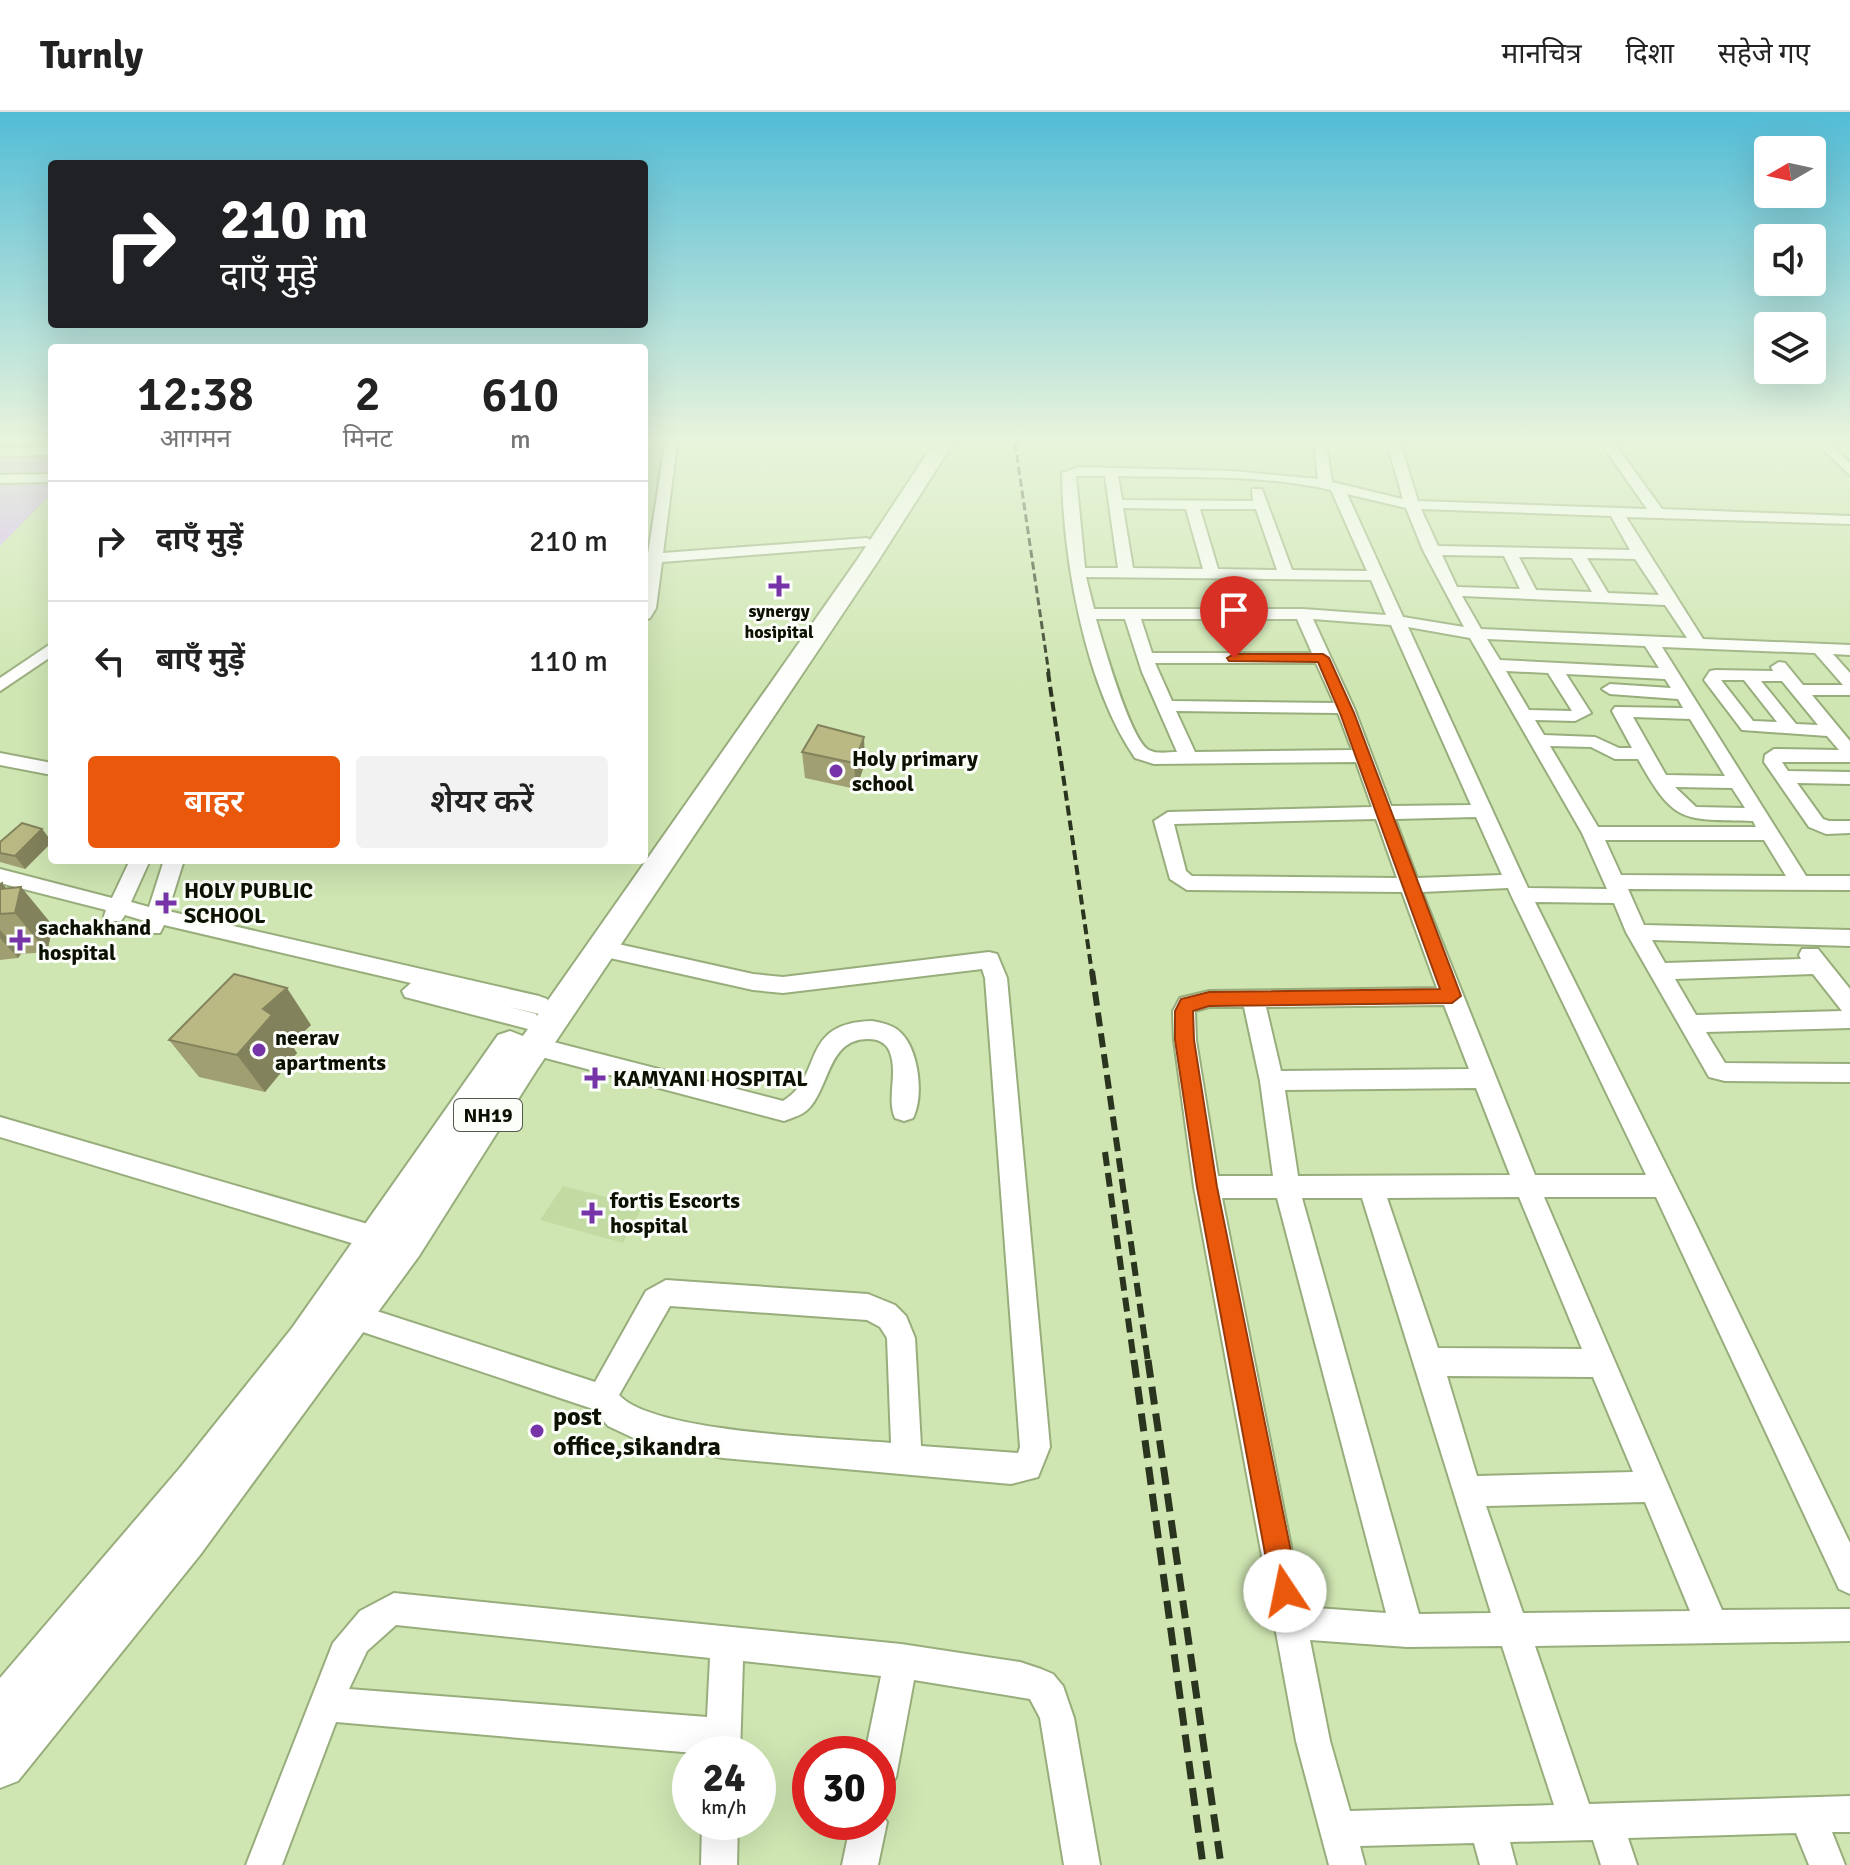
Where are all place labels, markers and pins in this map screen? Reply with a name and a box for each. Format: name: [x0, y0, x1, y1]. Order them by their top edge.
marker: synergy hosipital: [768, 575, 790, 597]
pin: [1200, 576, 1268, 658]
place label: synergy hosipital: [744, 600, 814, 643]
place label: Holy primary school: [852, 745, 978, 797]
marker: Holy primary school: [827, 762, 845, 780]
place label: HOLY PUBLIC SCHOOL: [184, 877, 313, 929]
marker: HOLY PUBLIC SCHOOL: [155, 892, 177, 914]
place label: sachakhand hospital: [38, 914, 151, 966]
marker: sachakhand hospital: [9, 929, 31, 951]
place label: neerav apartments: [275, 1024, 386, 1076]
marker: neerav apartments: [250, 1041, 268, 1059]
place label: KAMYANI HOSPITAL: [613, 1065, 808, 1092]
marker: KAMYANI HOSPITAL: [584, 1067, 606, 1089]
place label: fortis Escorts hospital: [609, 1187, 740, 1239]
marker: fortis Escorts hospital: [581, 1202, 603, 1224]
place label: post office,sikandra: [553, 1401, 721, 1463]
marker: post office,sikandra: [528, 1422, 546, 1440]

